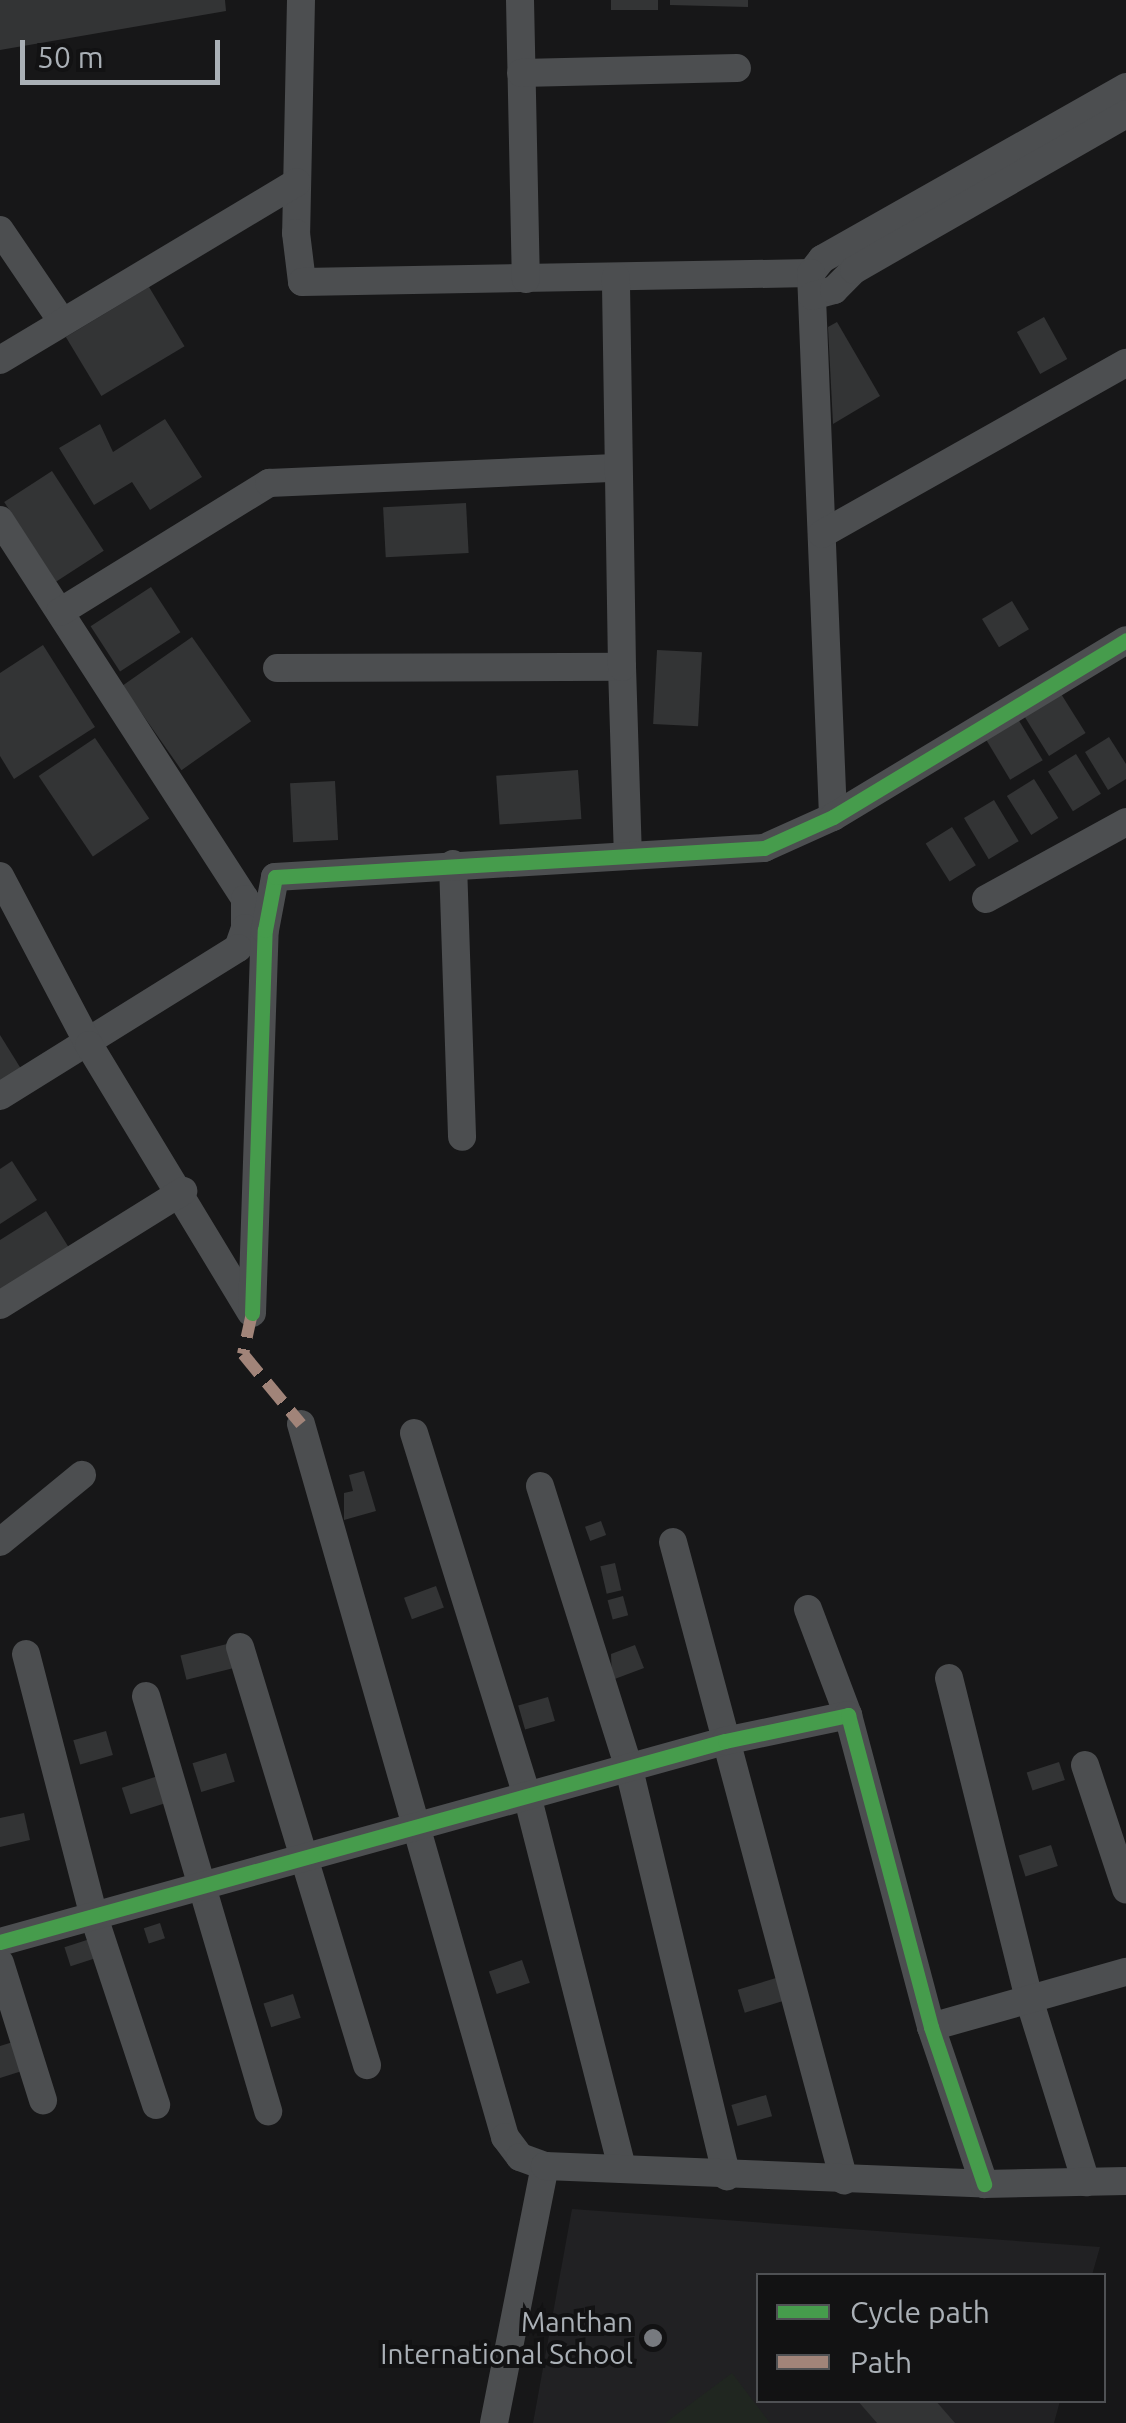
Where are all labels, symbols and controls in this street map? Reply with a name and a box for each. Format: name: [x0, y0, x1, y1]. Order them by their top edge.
scale bar: [25, 20, 225, 82]
text: 50 m: [37, 40, 104, 74]
legend: [756, 2273, 1106, 2403]
text: Cycle path: [850, 2295, 990, 2329]
place label: Manthan International School: [380, 2305, 633, 2371]
marker: Manthan International School: [642, 2327, 664, 2349]
text: Path: [850, 2345, 912, 2379]

